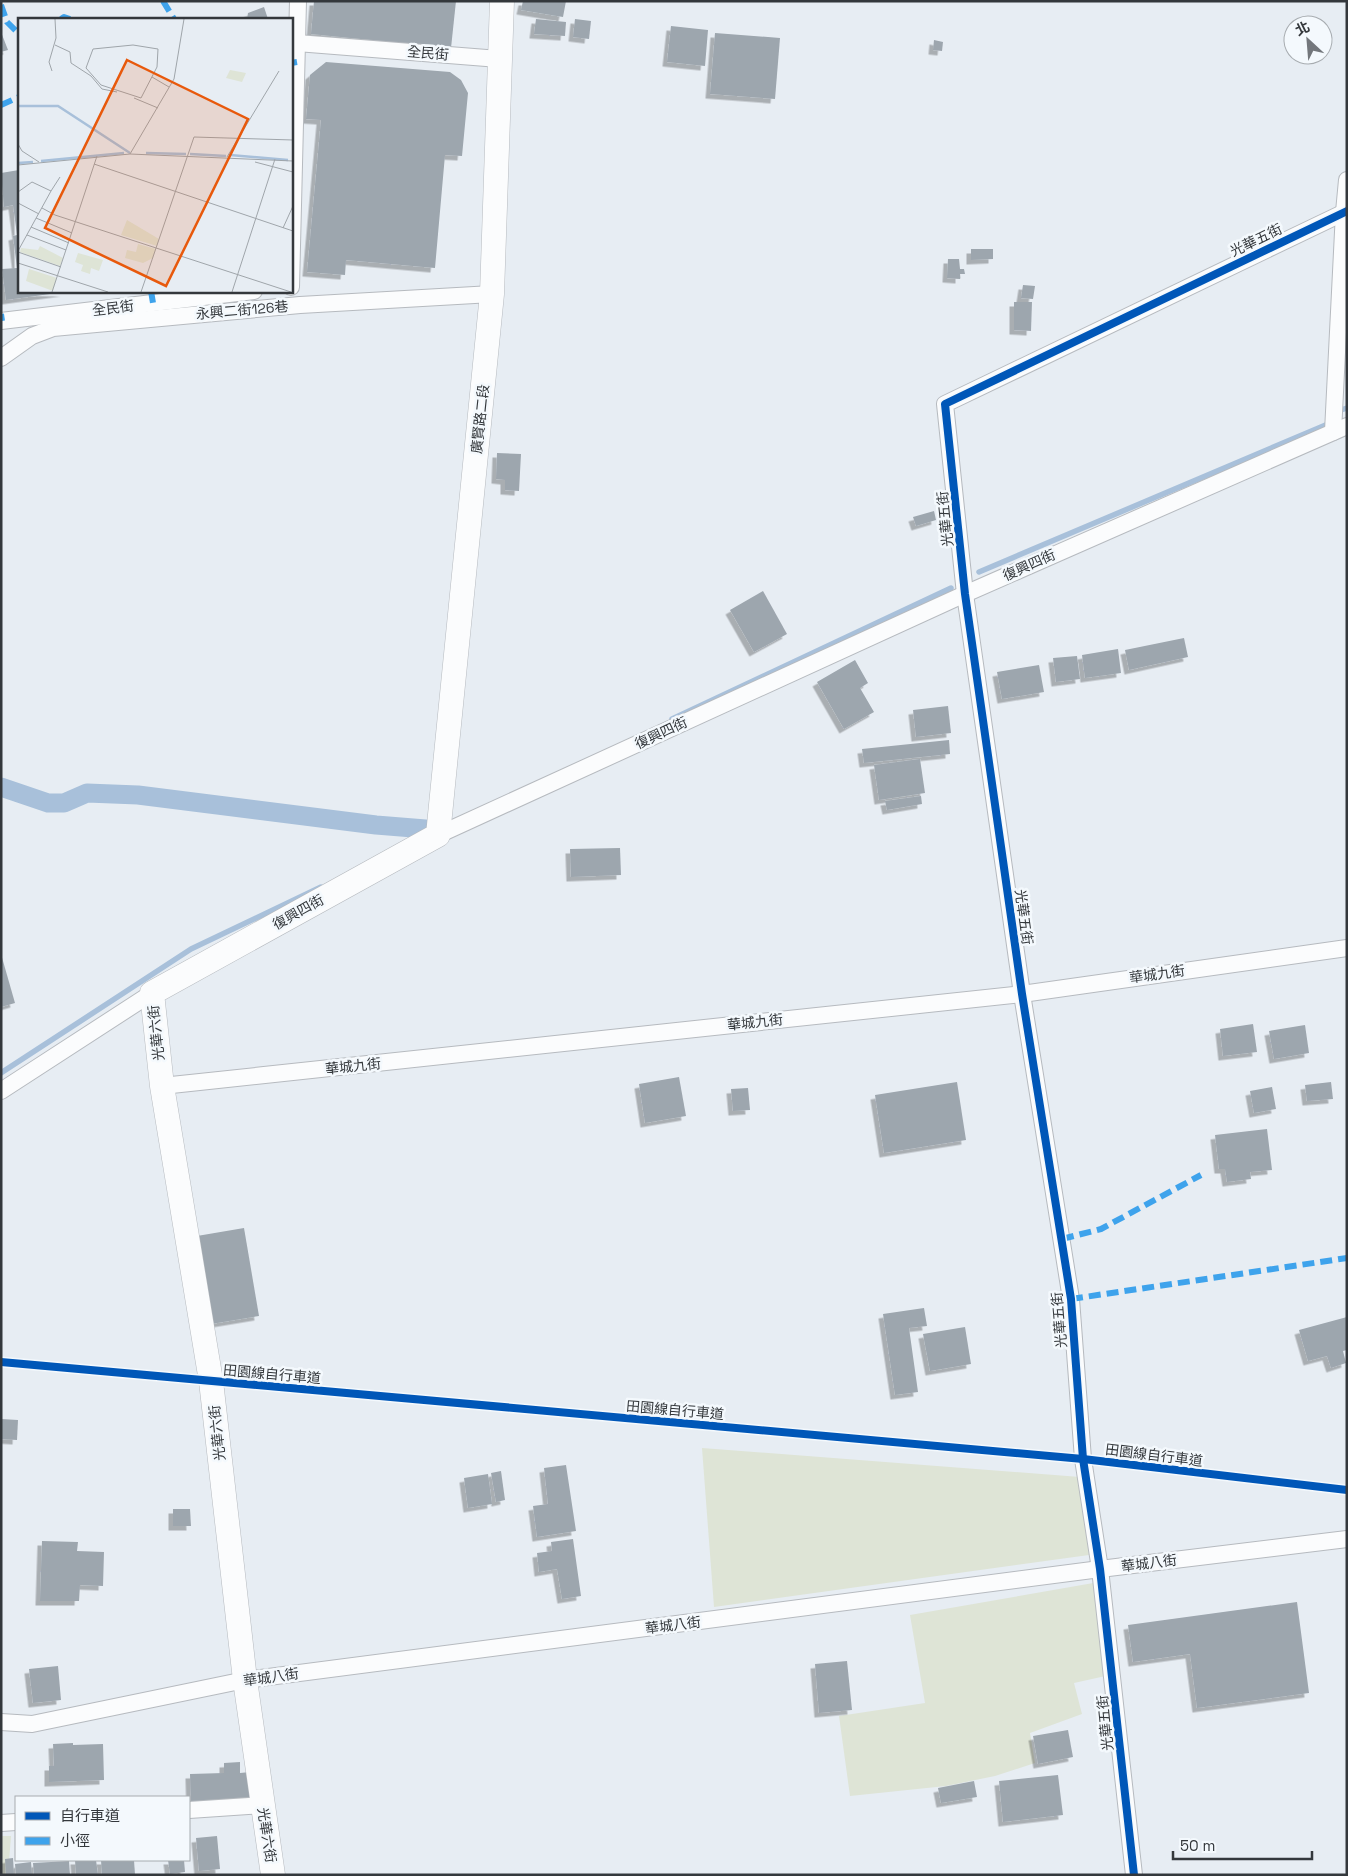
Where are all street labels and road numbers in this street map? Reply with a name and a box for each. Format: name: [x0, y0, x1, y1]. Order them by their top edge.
street label: 全民街: [406, 42, 450, 64]
street label: 光華五街: [1227, 220, 1285, 260]
street label: 全民街: [91, 297, 135, 319]
street label: 永興二街126巷: [195, 297, 289, 323]
street label: 廣賢路二段: [467, 383, 493, 455]
street label: 光華五街: [933, 490, 957, 548]
street label: 復興四街: [1000, 545, 1058, 585]
street label: 復興四街: [632, 713, 690, 753]
street label: 光華五街: [1011, 888, 1037, 946]
street label: 復興四街: [269, 891, 327, 933]
street label: 華城九街: [1128, 961, 1186, 987]
street label: 光華六街: [144, 1004, 168, 1062]
street label: 華城九街: [726, 1010, 784, 1034]
street label: 華城九街: [324, 1054, 382, 1078]
street label: 光華五街: [1048, 1291, 1070, 1349]
street label: 田園線自行車道: [222, 1361, 322, 1387]
street label: 田園線自行車道: [625, 1397, 725, 1423]
street label: 光華六街: [205, 1404, 229, 1462]
street label: 田園線自行車道: [1104, 1440, 1204, 1470]
street label: 華城八街: [1120, 1551, 1178, 1575]
street label: 華城八街: [644, 1613, 702, 1637]
street label: 華城八街: [242, 1664, 300, 1690]
street label: 光華五街: [1093, 1694, 1117, 1752]
street label: 光華六街: [254, 1806, 280, 1864]

